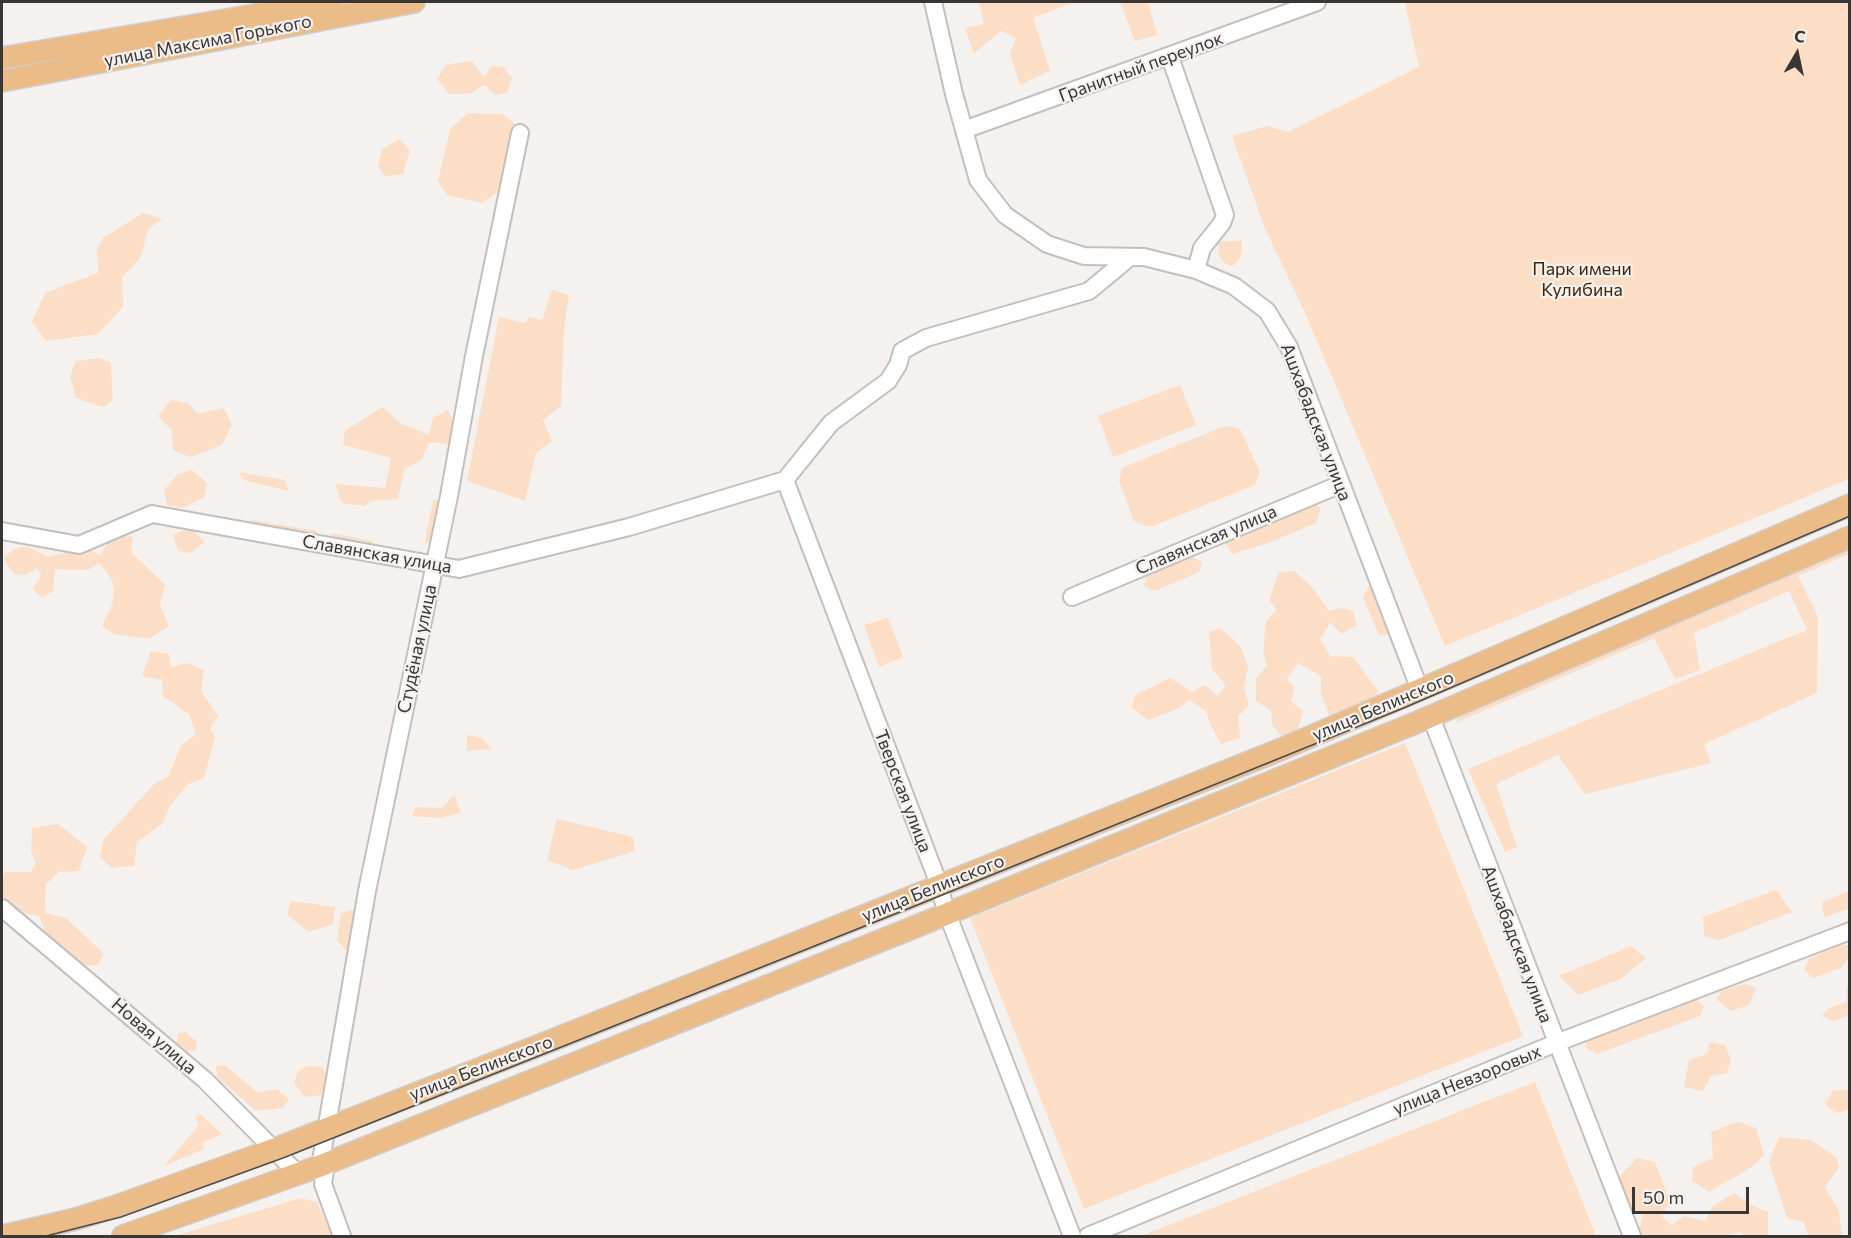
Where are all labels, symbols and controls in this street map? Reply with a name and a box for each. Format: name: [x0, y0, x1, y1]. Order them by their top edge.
street label: улица Максима Горького: [102, 10, 314, 72]
north arrow: [1767, 24, 1827, 84]
text: С: [1793, 25, 1807, 46]
street label: Гранитный переулок: [1056, 27, 1226, 107]
park label: Парк имени Кулибина: [1532, 258, 1632, 300]
street label: Ашхабадская улица: [1276, 340, 1356, 504]
street label: Славянская улица: [1132, 500, 1280, 580]
street label: Славянская улица: [301, 530, 453, 578]
street label: Студёная улица: [393, 583, 441, 715]
street label: улица Белинского: [1309, 666, 1457, 746]
street label: Тверская улица: [870, 727, 936, 855]
street label: улица Белинского: [859, 850, 1007, 926]
street label: Ашхабадская улица: [1477, 862, 1557, 1026]
street label: Новая улица: [107, 993, 201, 1079]
street label: улица Белинского: [406, 1031, 556, 1105]
street label: улица Невзоровых: [1390, 1040, 1544, 1120]
scale bar: [1635, 1175, 1752, 1213]
text: 50 m: [1643, 1186, 1684, 1208]

